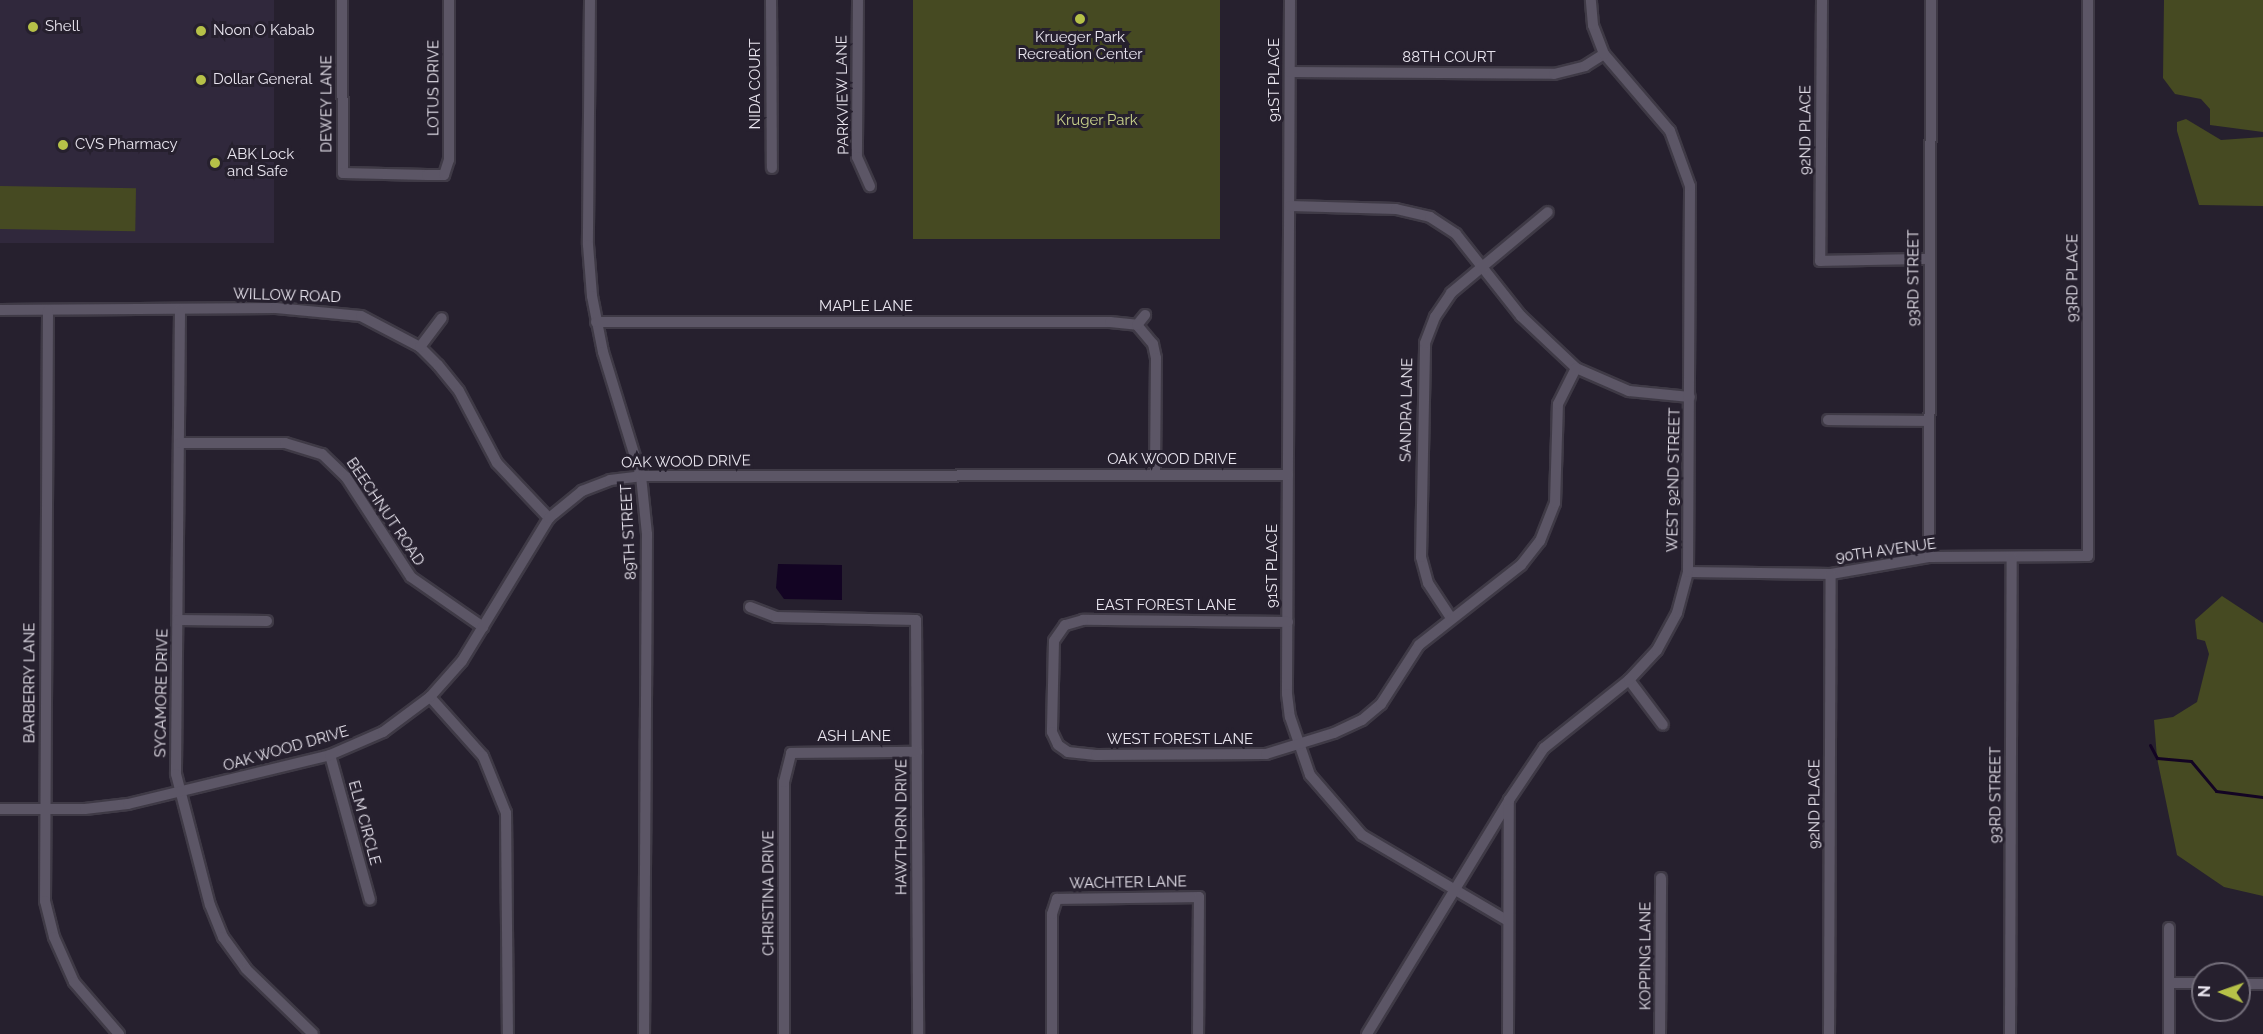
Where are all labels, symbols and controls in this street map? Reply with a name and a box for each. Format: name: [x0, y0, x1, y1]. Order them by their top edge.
marker: Krueger Park Recreation Center: [1073, 12, 1087, 26]
place label: Shell: [45, 18, 80, 36]
marker: Shell: [26, 20, 40, 34]
place label: Noon O Kabab: [213, 22, 314, 40]
marker: Noon O Kabab: [194, 24, 208, 38]
place label: Krueger Park Recreation Center: [1017, 28, 1143, 63]
street label: PARKVIEW LANE: [833, 35, 853, 155]
street label: NIDA COURT: [747, 38, 765, 130]
street label: 91ST PLACE: [1266, 38, 1284, 122]
street label: LOTUS DRIVE: [425, 40, 443, 136]
street label: 88TH COURT: [1402, 49, 1496, 67]
street label: DEWEY LANE: [318, 55, 336, 153]
place label: Dollar General: [213, 71, 313, 89]
marker: Dollar General: [194, 73, 208, 87]
street label: 92ND PLACE: [1797, 85, 1815, 175]
park label: Kruger Park: [1056, 112, 1138, 130]
place label: CVS Pharmacy: [75, 136, 178, 154]
marker: CVS Pharmacy: [56, 138, 70, 152]
place label: ABK Lock and Safe: [227, 145, 294, 180]
marker: ABK Lock and Safe: [208, 156, 222, 170]
street label: 93RD STREET: [1905, 230, 1923, 326]
street label: 93RD PLACE: [2064, 234, 2082, 322]
street label: WILLOW ROAD: [233, 285, 341, 307]
street label: MAPLE LANE: [819, 298, 913, 316]
street label: SANDRA LANE: [1397, 358, 1417, 462]
street label: WEST 92ND STREET: [1664, 407, 1684, 553]
street label: OAK WOOD DRIVE: [1107, 451, 1237, 469]
street label: OAK WOOD DRIVE: [621, 452, 751, 472]
street label: BEECHNUT ROAD: [342, 454, 428, 570]
street label: 89TH STREET: [617, 484, 641, 580]
street label: 91ST PLACE: [1264, 524, 1282, 608]
street label: 90TH AVENUE: [1834, 535, 1938, 567]
street label: EAST FOREST LANE: [1095, 597, 1237, 615]
street label: BARBERRY LANE: [21, 622, 39, 744]
street label: SYCAMORE DRIVE: [152, 628, 172, 758]
street label: OAK WOOD DRIVE: [221, 722, 351, 776]
street label: ASH LANE: [817, 728, 891, 746]
street label: WEST FOREST LANE: [1106, 731, 1254, 749]
street label: 93RD STREET: [1987, 747, 2005, 843]
street label: HAWTHORN DRIVE: [893, 759, 911, 895]
street label: 92ND PLACE: [1806, 759, 1824, 849]
street label: ELM CIRCLE: [344, 779, 384, 867]
street label: CHRISTINA DRIVE: [760, 830, 778, 956]
street label: WACHTER LANE: [1069, 873, 1187, 893]
street label: KOPPING LANE: [1637, 902, 1655, 1010]
north arrow: [2191, 962, 2251, 1022]
text: N: [2195, 985, 2214, 998]

